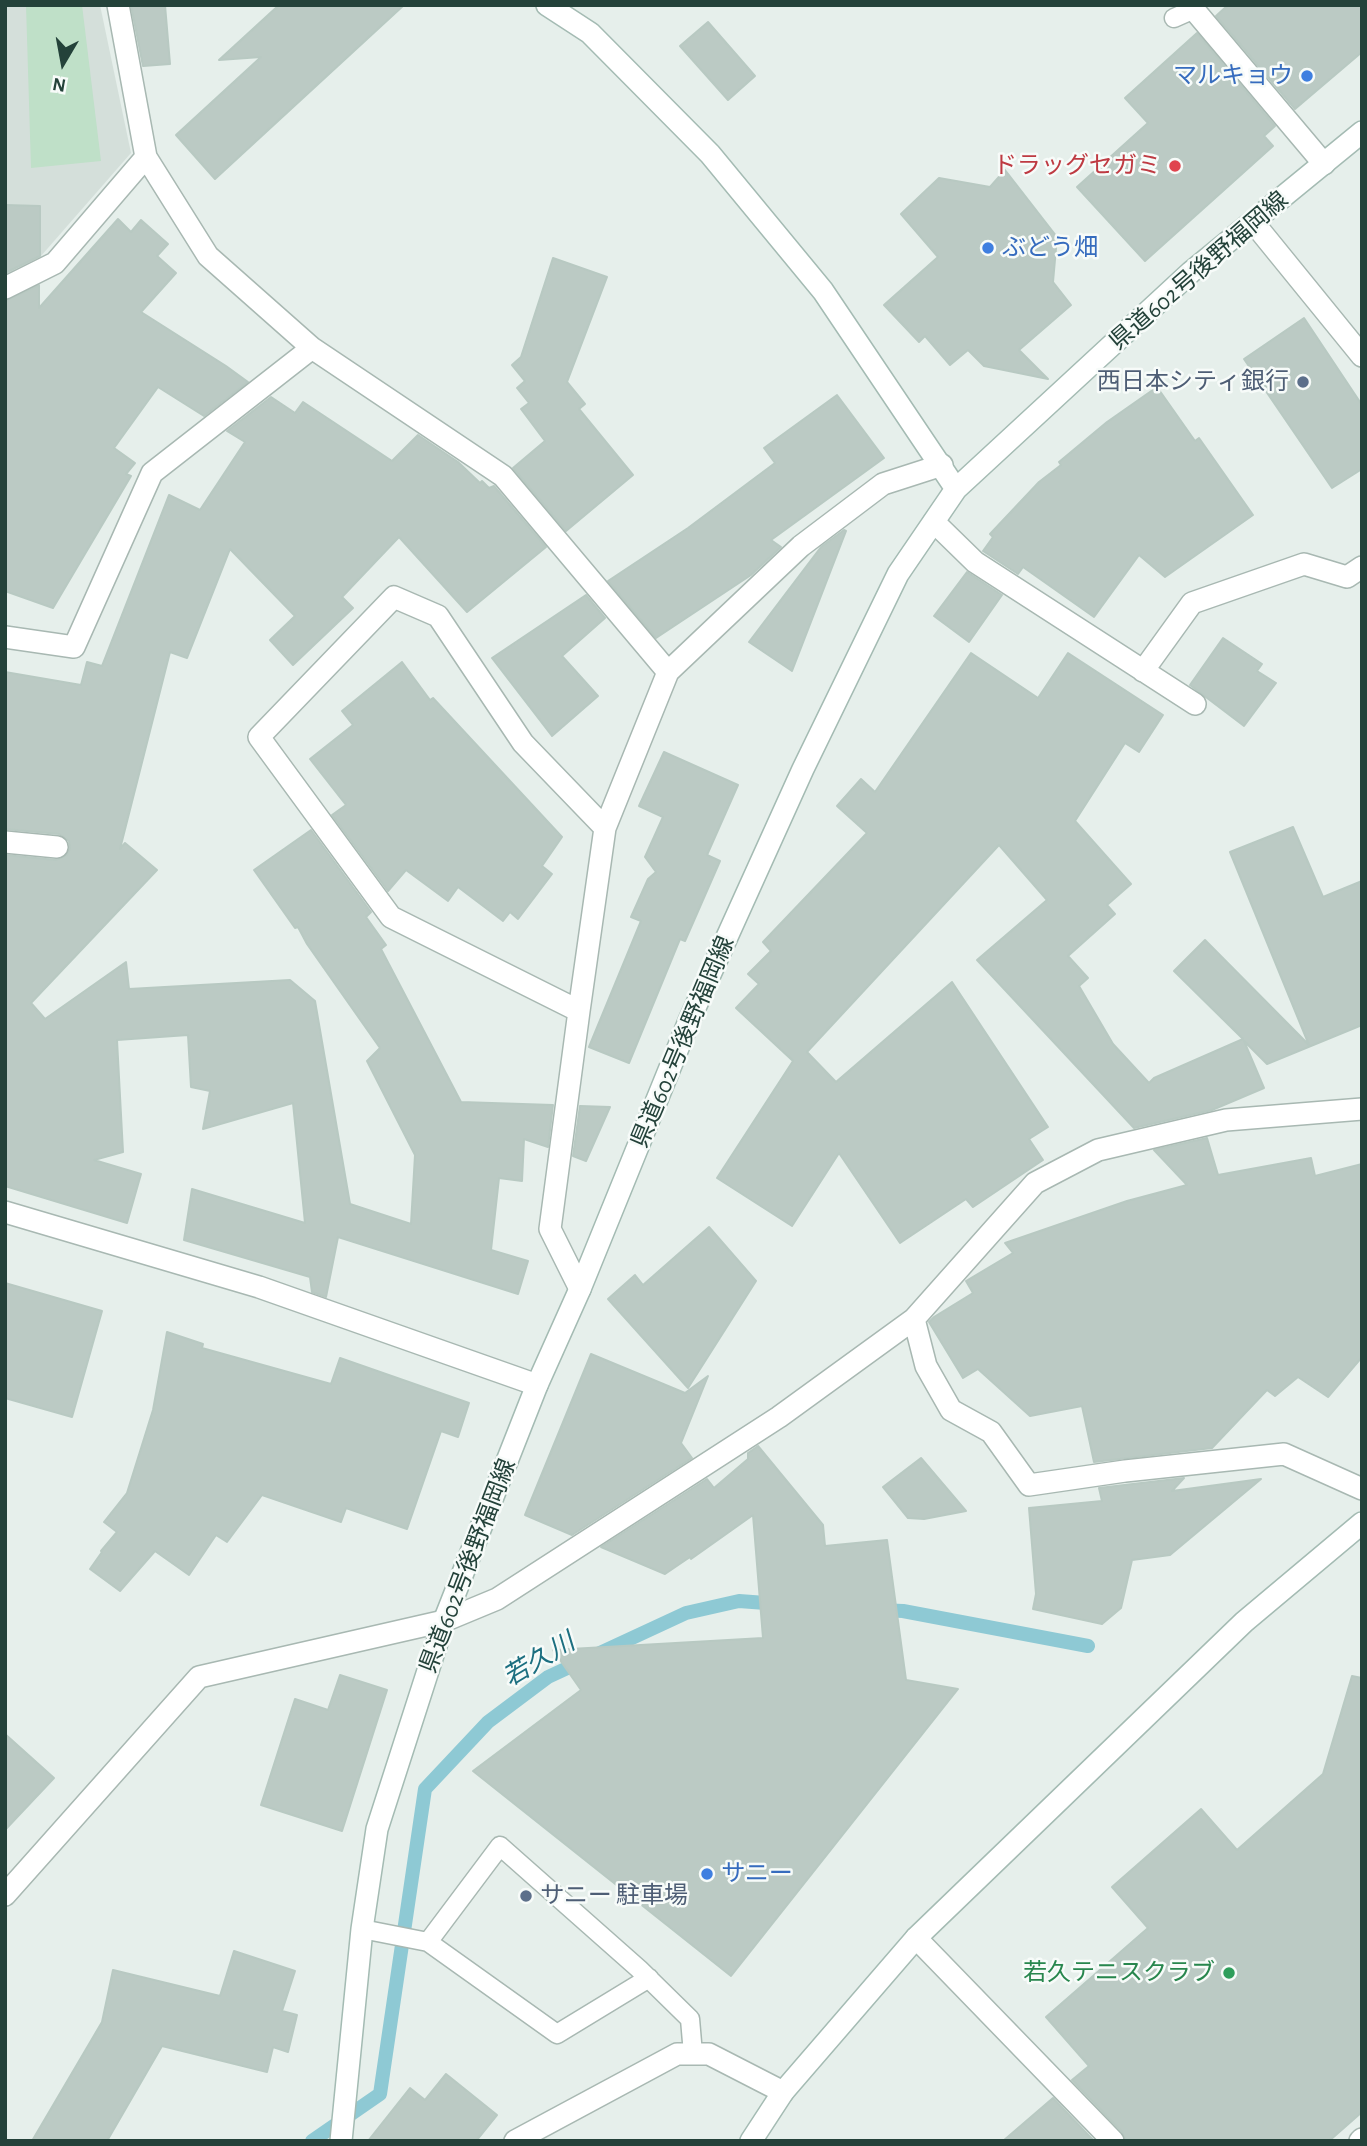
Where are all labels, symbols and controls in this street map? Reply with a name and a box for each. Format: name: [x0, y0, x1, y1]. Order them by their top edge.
north arrow: [28, 28, 98, 98]
place label: マルキョウ: [1173, 62, 1293, 90]
marker: マルキョウ: [1299, 68, 1315, 84]
text: N: [51, 74, 67, 95]
place label: ドラッグセガミ: [993, 152, 1161, 180]
marker: ドラッグセガミ: [1167, 158, 1183, 174]
street label: 県道602号後野福岡線: [1104, 186, 1294, 356]
place label: ぶどう畑: [1002, 234, 1098, 262]
marker: ぶどう畑: [980, 240, 996, 256]
place label: 西日本シティ銀行: [1097, 368, 1289, 396]
marker: 西日本シティ銀行: [1295, 374, 1311, 390]
street label: 県道602号後野福岡線: [625, 932, 741, 1152]
street label: 県道602号後野福岡線: [414, 1455, 522, 1677]
water label: 若久川: [498, 1627, 580, 1693]
place label: サニー: [721, 1860, 793, 1888]
marker: サニー: [699, 1866, 715, 1882]
place label: サニー 駐車場: [540, 1882, 688, 1910]
marker: サニー 駐車場: [518, 1888, 534, 1904]
place label: 若久テニスクラブ: [1023, 1959, 1215, 1987]
marker: 若久テニスクラブ: [1221, 1965, 1237, 1981]

